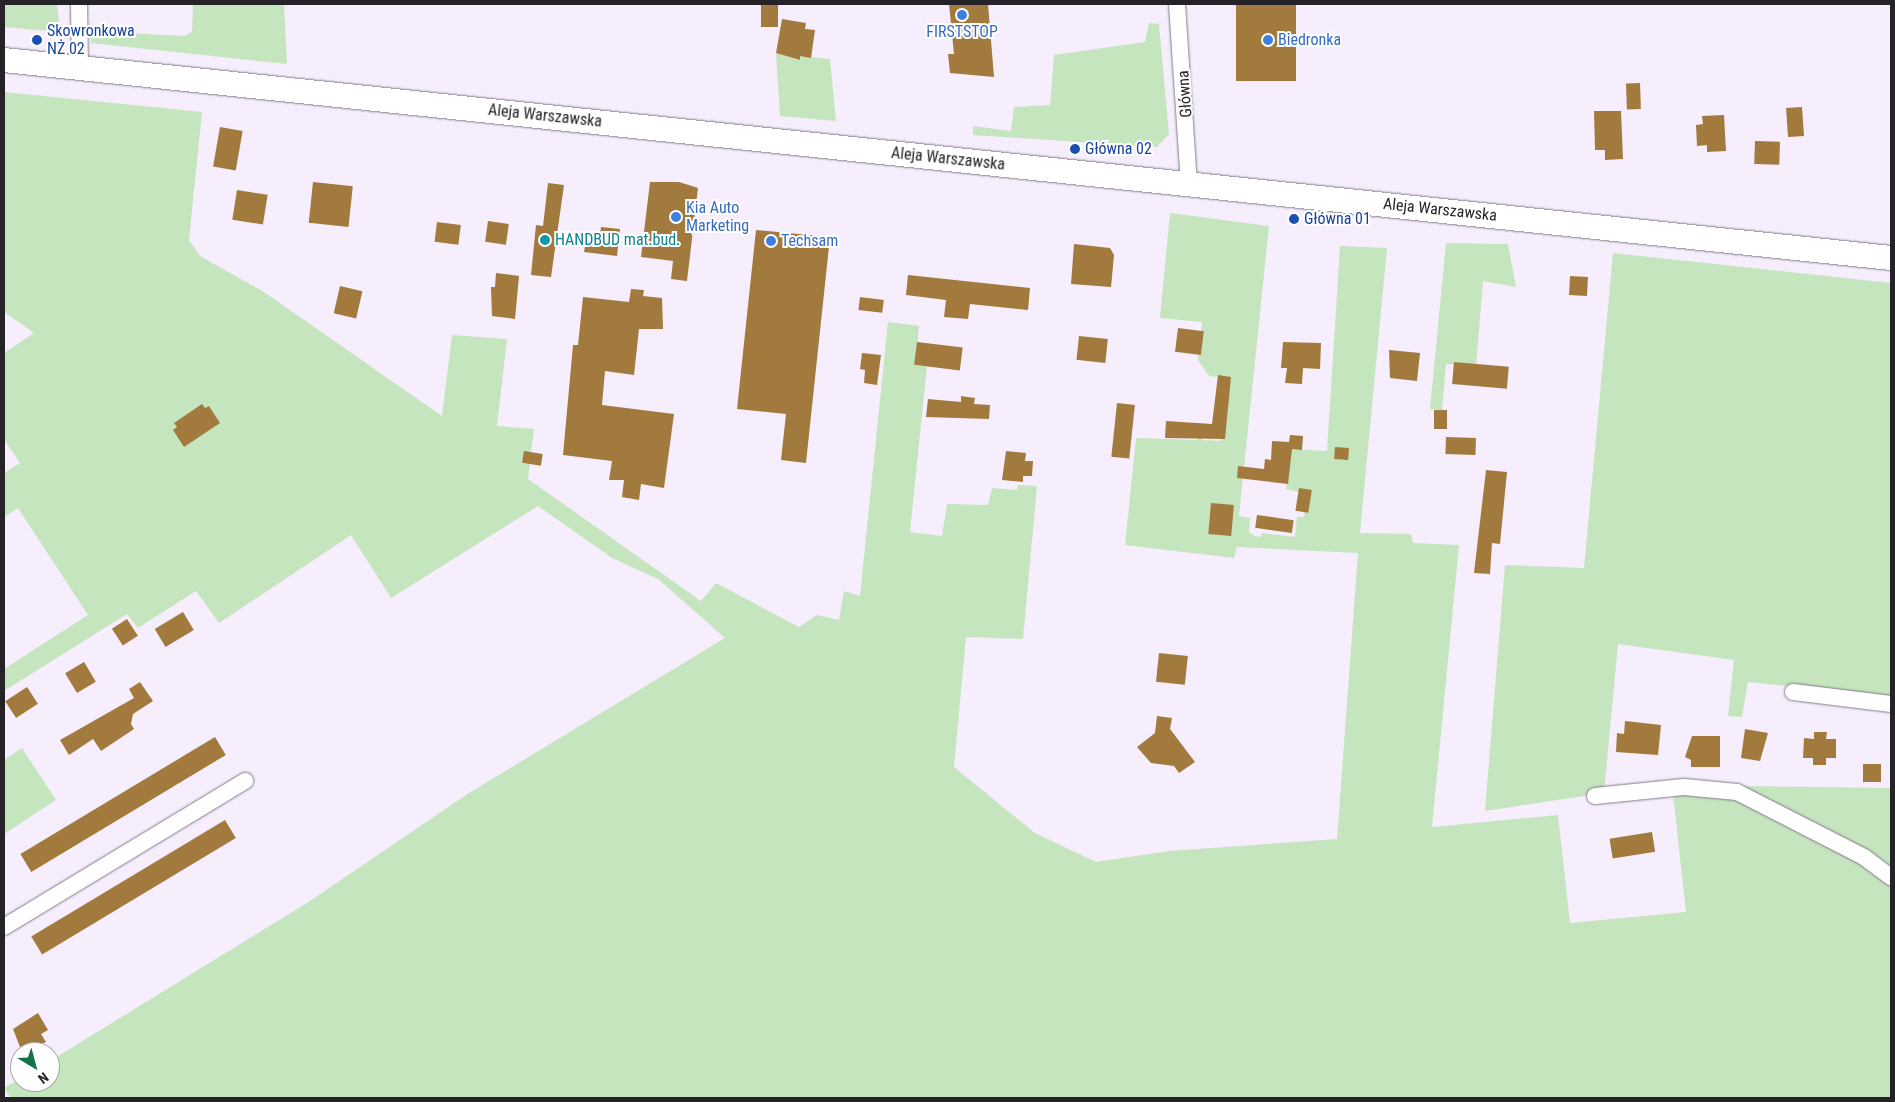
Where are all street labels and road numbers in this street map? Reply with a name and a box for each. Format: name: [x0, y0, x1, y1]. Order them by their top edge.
street label: Główna: [1174, 70, 1196, 118]
street label: Aleja Warszawska: [487, 100, 603, 132]
street label: Aleja Warszawska: [890, 143, 1006, 175]
street label: Aleja Warszawska: [1382, 194, 1498, 226]

